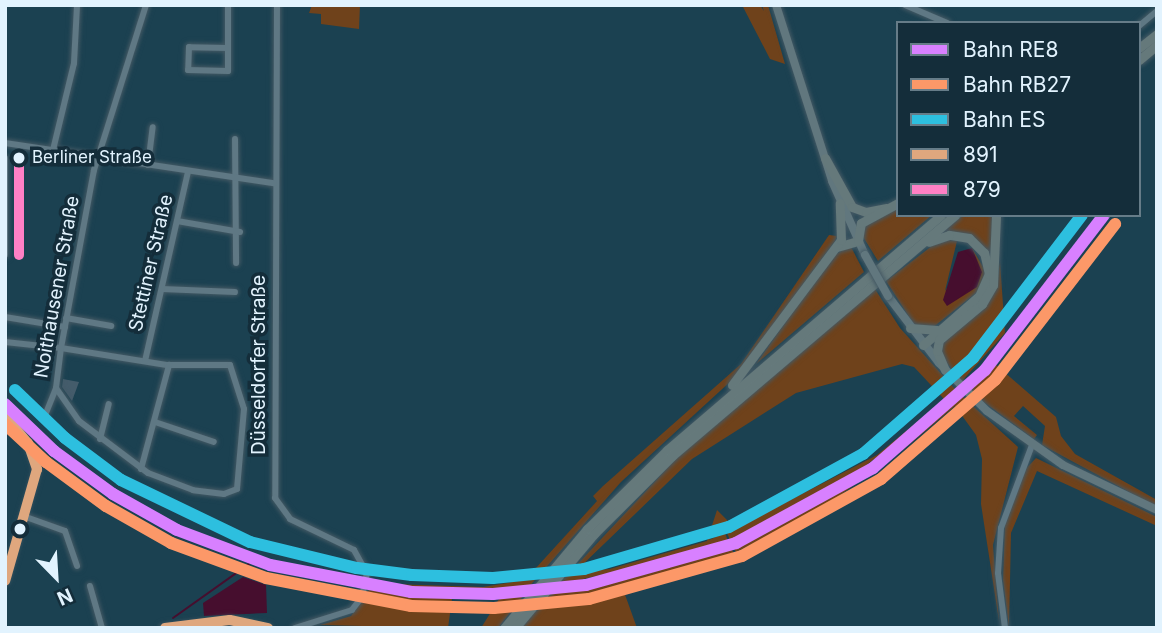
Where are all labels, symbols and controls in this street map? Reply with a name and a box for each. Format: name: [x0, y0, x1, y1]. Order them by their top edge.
legend: [896, 21, 1141, 217]
text: Bahn RE8: [963, 37, 1058, 62]
text: Bahn RB27: [963, 72, 1071, 97]
text: Bahn ES: [963, 107, 1045, 132]
text: 891: [963, 142, 998, 167]
place label: Berliner Straße: [32, 148, 152, 168]
marker: Berliner Straße: [12, 151, 26, 165]
text: 879: [963, 177, 1001, 202]
street label: Stettiner Straße: [124, 192, 178, 334]
street label: Noithausener Straße: [30, 194, 84, 380]
street label: Düsseldorfer Straße: [248, 275, 270, 455]
unlabelled marker: [13, 522, 27, 536]
north arrow: [21, 542, 91, 612]
text: N: [53, 583, 76, 610]

